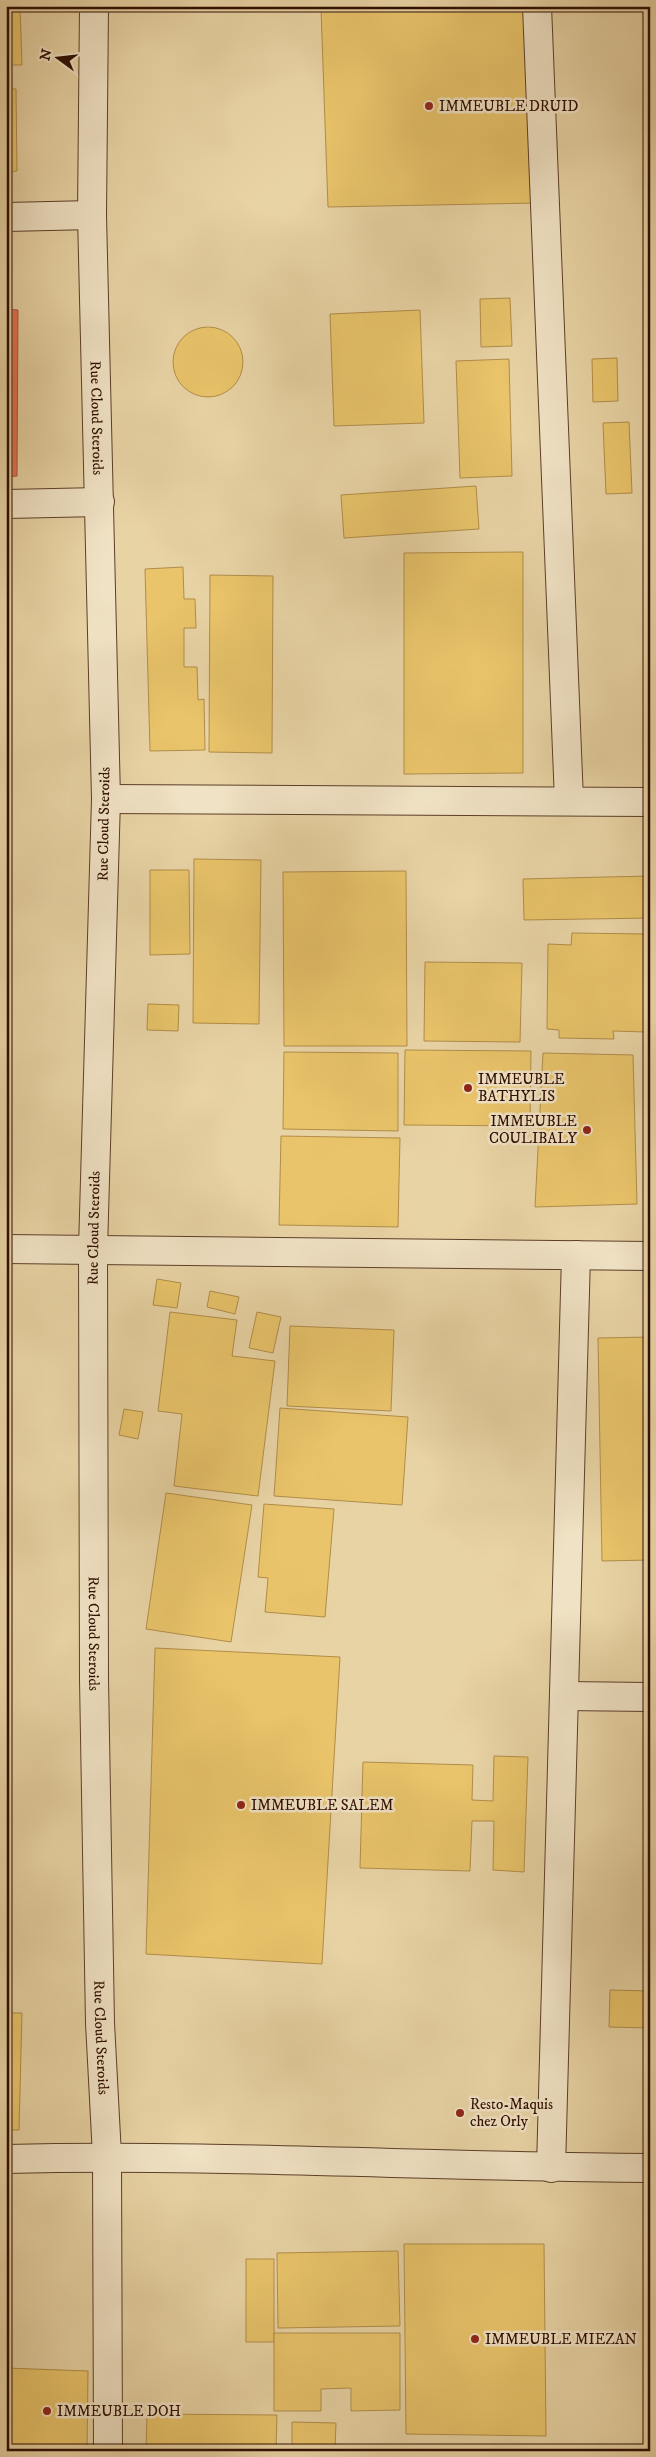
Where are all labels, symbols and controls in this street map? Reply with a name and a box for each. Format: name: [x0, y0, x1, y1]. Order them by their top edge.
north arrow: [32, 32, 82, 82]
text: N: [36, 47, 57, 63]
place label: IMMEUBLE DRUID: [439, 97, 579, 116]
marker: IMMEUBLE DRUID: [423, 100, 435, 112]
street label: Rue Cloud Steroids: [86, 360, 108, 475]
street label: Rue Cloud Steroids: [94, 767, 114, 881]
place label: IMMEUBLE BATHYLIS: [478, 1070, 565, 1106]
marker: IMMEUBLE BATHYLIS: [462, 1082, 474, 1094]
place label: IMMEUBLE COULIBALY: [489, 1112, 578, 1148]
marker: IMMEUBLE COULIBALY: [581, 1124, 593, 1136]
street label: Rue Cloud Steroids: [84, 1171, 104, 1285]
street label: Rue Cloud Steroids: [84, 1576, 104, 1691]
place label: IMMEUBLE SALEM: [251, 1796, 394, 1815]
marker: IMMEUBLE SALEM: [235, 1799, 247, 1811]
street label: Rue Cloud Steroids: [90, 1980, 113, 2095]
place label: Resto-Maquis chez Orly: [470, 2095, 553, 2131]
marker: Resto-Maquis chez Orly: [454, 2107, 466, 2119]
place label: IMMEUBLE MIEZAN: [485, 2330, 637, 2349]
marker: IMMEUBLE MIEZAN: [469, 2333, 481, 2345]
place label: IMMEUBLE DOH: [57, 2402, 181, 2421]
marker: IMMEUBLE DOH: [41, 2405, 53, 2417]

